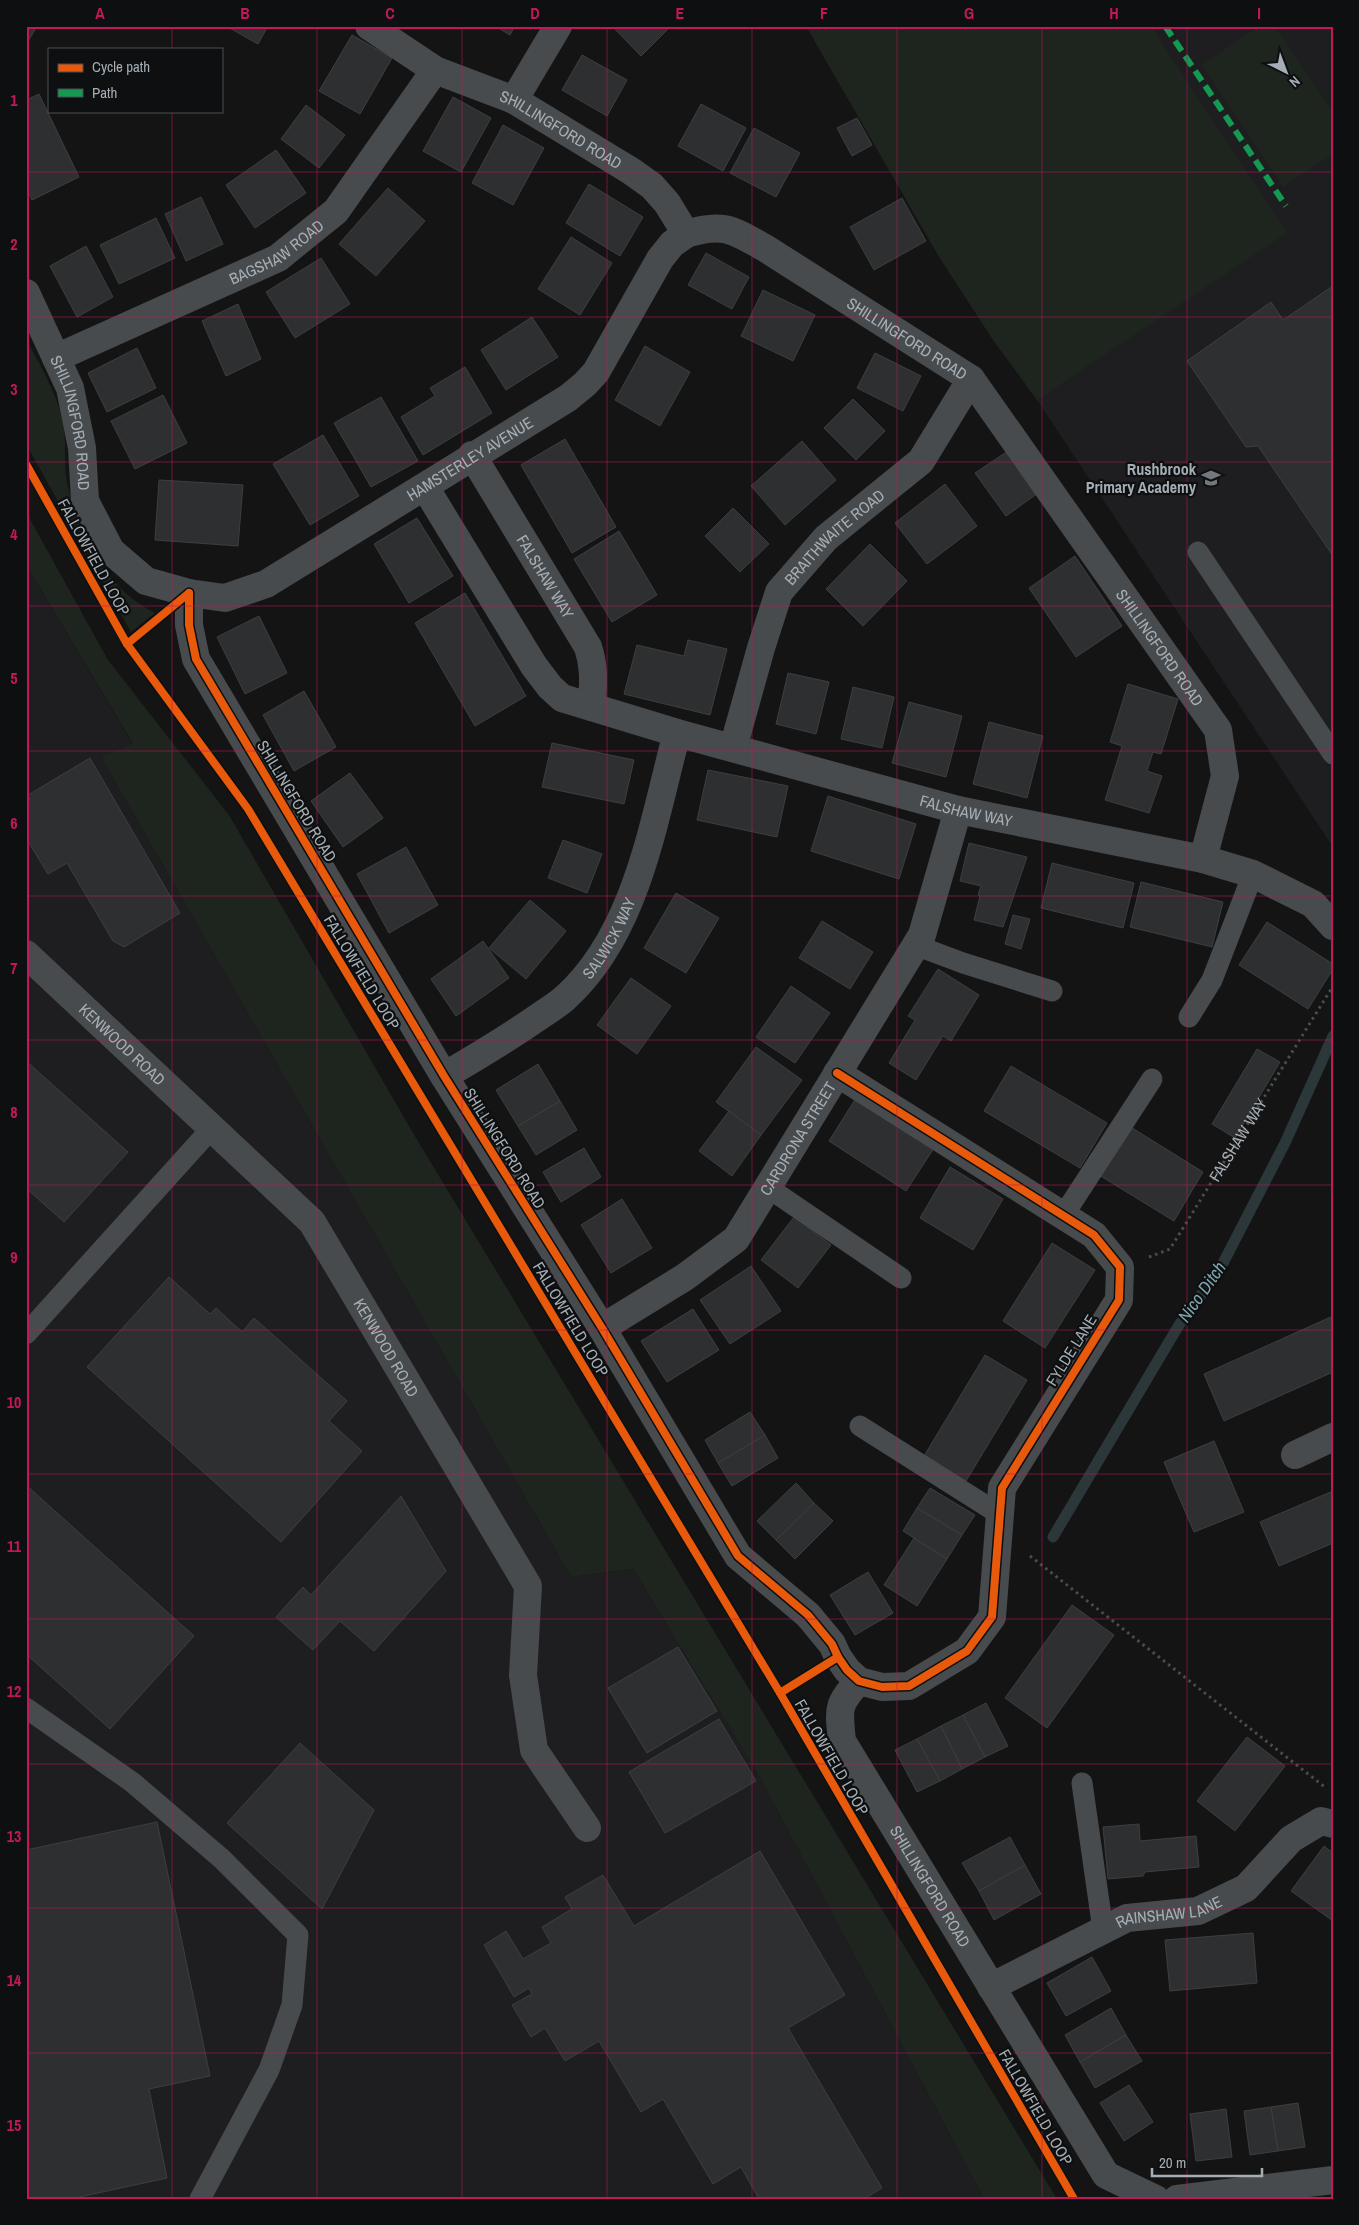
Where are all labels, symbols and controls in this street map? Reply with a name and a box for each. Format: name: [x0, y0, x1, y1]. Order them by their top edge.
text: A: [95, 2, 105, 24]
text: B: [240, 2, 250, 24]
text: C: [385, 2, 395, 24]
text: D: [530, 2, 540, 24]
text: E: [676, 2, 685, 24]
text: F: [820, 2, 828, 24]
text: G: [964, 2, 974, 24]
text: H: [1109, 2, 1119, 24]
text: I: [1257, 2, 1261, 24]
legend: [48, 48, 222, 112]
north arrow: [1262, 48, 1312, 98]
text: Cycle path: [92, 56, 150, 77]
text: N: [1286, 72, 1304, 91]
text: Path: [92, 82, 117, 103]
street label: SHILLINGFORD ROAD: [497, 85, 626, 174]
text: 1: [10, 89, 18, 111]
street label: BAGSHAW ROAD: [226, 214, 328, 290]
text: 2: [10, 233, 18, 255]
street label: SHILLINGFORD ROAD: [843, 292, 972, 385]
street label: SHILLINGFORD ROAD: [45, 352, 95, 491]
text: 3: [10, 378, 18, 400]
street label: HAMSTERLEY AVENUE: [402, 411, 537, 506]
place label: Rushbrook Primary Academy: [1086, 458, 1197, 498]
school or university icon: Rushbrook Primary Academy: [1200, 467, 1222, 489]
street label: BRAITHWAITE ROAD: [779, 484, 889, 590]
street label: FALLOWFIELD LOOP: [53, 495, 135, 620]
text: 4: [10, 523, 18, 545]
street label: FALSHAW WAY: [512, 530, 579, 623]
street label: SHILLINGFORD ROAD: [1111, 584, 1209, 711]
text: 5: [10, 667, 18, 689]
street label: SHILLINGFORD ROAD: [252, 736, 342, 866]
street label: FALSHAW WAY: [917, 789, 1015, 832]
text: 6: [10, 812, 18, 834]
street label: SALWICK WAY: [577, 894, 640, 983]
street label: FALLOWFIELD LOOP: [319, 910, 405, 1034]
text: 7: [10, 957, 18, 979]
street label: KENWOOD ROAD: [74, 998, 170, 1090]
street label: CARDRONA STREET: [754, 1077, 841, 1200]
street label: SHILLINGFORD ROAD: [459, 1083, 551, 1213]
street label: FALSHAW WAY: [1203, 1094, 1272, 1186]
text: 8: [10, 1101, 18, 1123]
text: 9: [10, 1246, 18, 1268]
water label: Nico Ditch: [1172, 1256, 1232, 1327]
street label: FALLOWFIELD LOOP: [528, 1257, 614, 1381]
street label: KENWOOD ROAD: [349, 1294, 424, 1401]
street label: FYLDE LANE: [1040, 1310, 1102, 1390]
text: 10: [7, 1391, 21, 1413]
text: 11: [7, 1535, 22, 1557]
text: 12: [7, 1680, 21, 1702]
street label: FALLOWFIELD LOOP: [790, 1695, 874, 1819]
street label: SHILLINGFORD ROAD: [885, 1821, 976, 1951]
text: 13: [7, 1825, 21, 1847]
street label: RAINSHAW LANE: [1112, 1890, 1226, 1933]
text: 14: [7, 1969, 22, 1991]
street label: FALLOWFIELD LOOP: [994, 2045, 1078, 2169]
text: 15: [7, 2114, 21, 2136]
scale bar: [1152, 2145, 1262, 2177]
text: 20 m: [1159, 2152, 1186, 2173]

